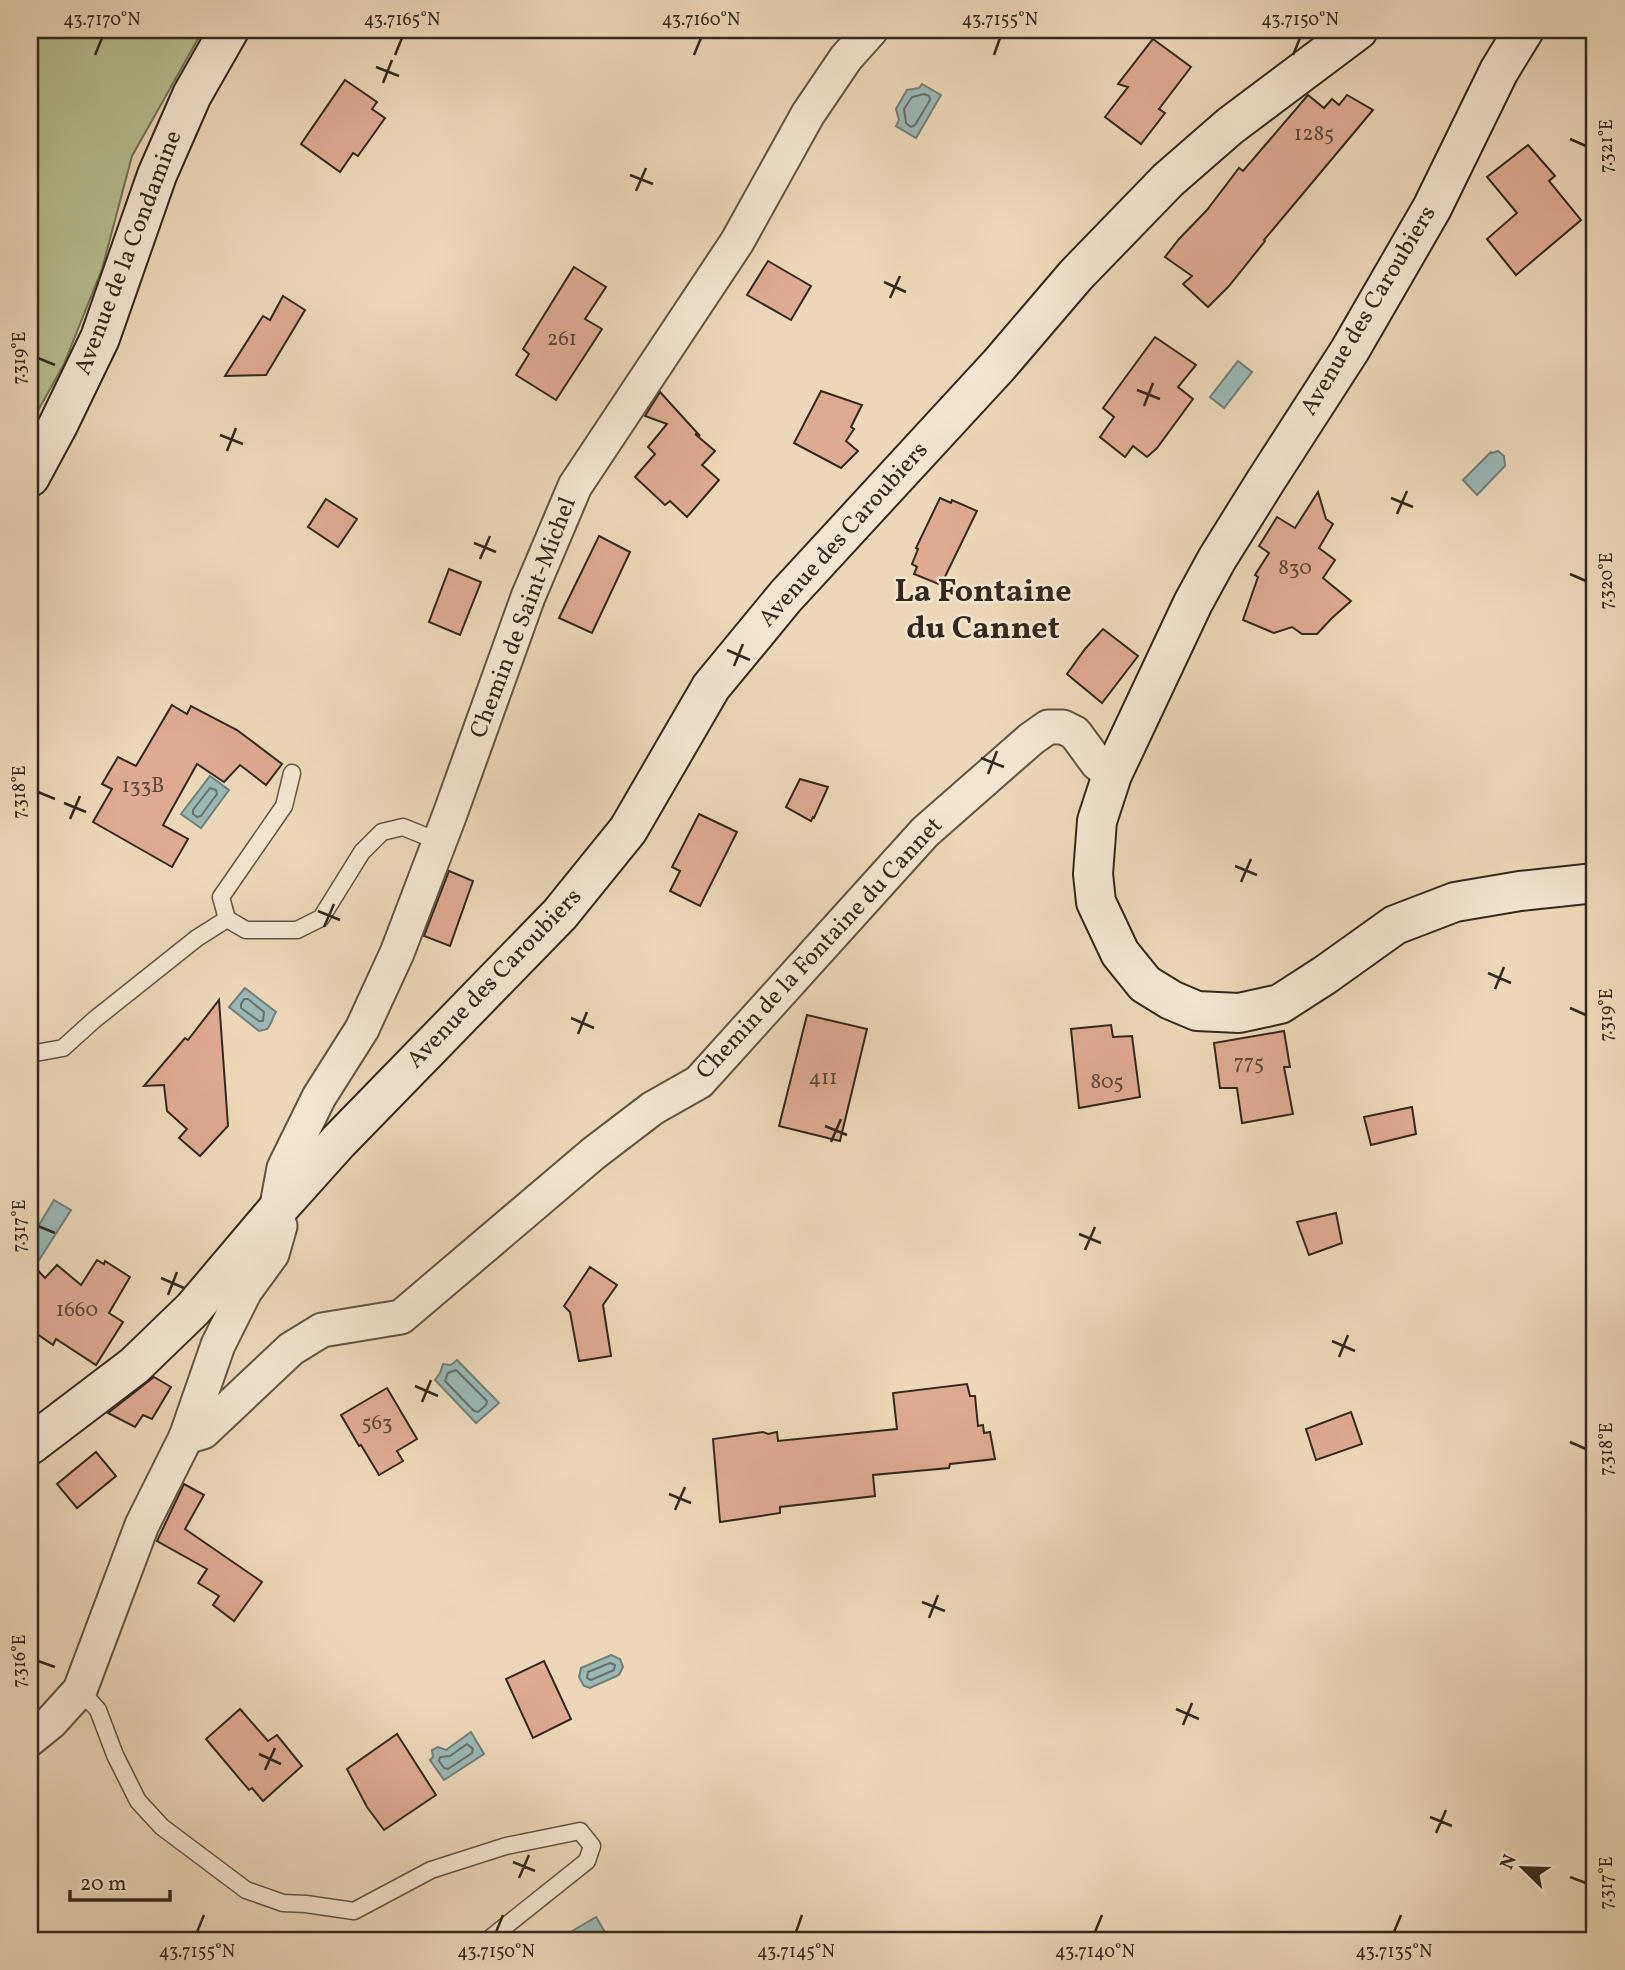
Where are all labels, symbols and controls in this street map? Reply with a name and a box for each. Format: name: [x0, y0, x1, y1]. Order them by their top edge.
text: 43.7170°N: [63, 8, 141, 33]
text: 43.7165°N: [364, 8, 440, 33]
text: 43.7160°N: [662, 8, 740, 33]
text: 43.7155°N: [962, 8, 1038, 33]
text: 43.7150°N: [1261, 8, 1339, 33]
text: 7.321°E: [1595, 119, 1620, 173]
house number: 1285: [1294, 120, 1334, 149]
street label: Avenue de la Condamine: [67, 126, 191, 380]
street label: Avenue des Caroubiers: [1293, 200, 1445, 422]
house number: 261: [547, 325, 577, 354]
text: 7.319°E: [8, 331, 33, 385]
street label: Avenue des Caroubiers: [751, 435, 937, 635]
street label: Chemin de Saint-Michel: [462, 493, 586, 743]
text: 7.320°E: [1595, 552, 1620, 610]
house number: 830: [1278, 554, 1312, 583]
district label: La Fontaine du Cannet: [894, 571, 1072, 652]
text: 7.318°E: [8, 765, 33, 819]
house number: 133B: [122, 772, 164, 801]
street label: Chemin de la Fontaine du Cannet: [689, 810, 951, 1088]
street label: Avenue des Caroubiers: [400, 881, 590, 1077]
text: 7.319°E: [1595, 988, 1620, 1042]
house number: 775: [1234, 1049, 1264, 1078]
house number: 411: [809, 1064, 837, 1093]
house number: 805: [1090, 1068, 1124, 1097]
text: 7.317°E: [8, 1199, 33, 1252]
house number: 1660: [56, 1296, 98, 1325]
house number: 563: [361, 1409, 393, 1438]
text: 7.318°E: [1595, 1422, 1620, 1476]
text: 7.316°E: [8, 1634, 33, 1688]
north arrow: [1488, 1834, 1558, 1904]
text: N: [1495, 1851, 1524, 1874]
text: 7.317°E: [1595, 1856, 1620, 1909]
scale bar: [70, 1858, 170, 1902]
text: 20 m: [80, 1870, 126, 1899]
text: 43.7155°N: [159, 1940, 235, 1965]
text: 43.7150°N: [457, 1940, 535, 1965]
text: 43.7145°N: [757, 1940, 835, 1965]
text: 43.7140°N: [1055, 1940, 1135, 1965]
text: 43.7135°N: [1356, 1940, 1432, 1965]

